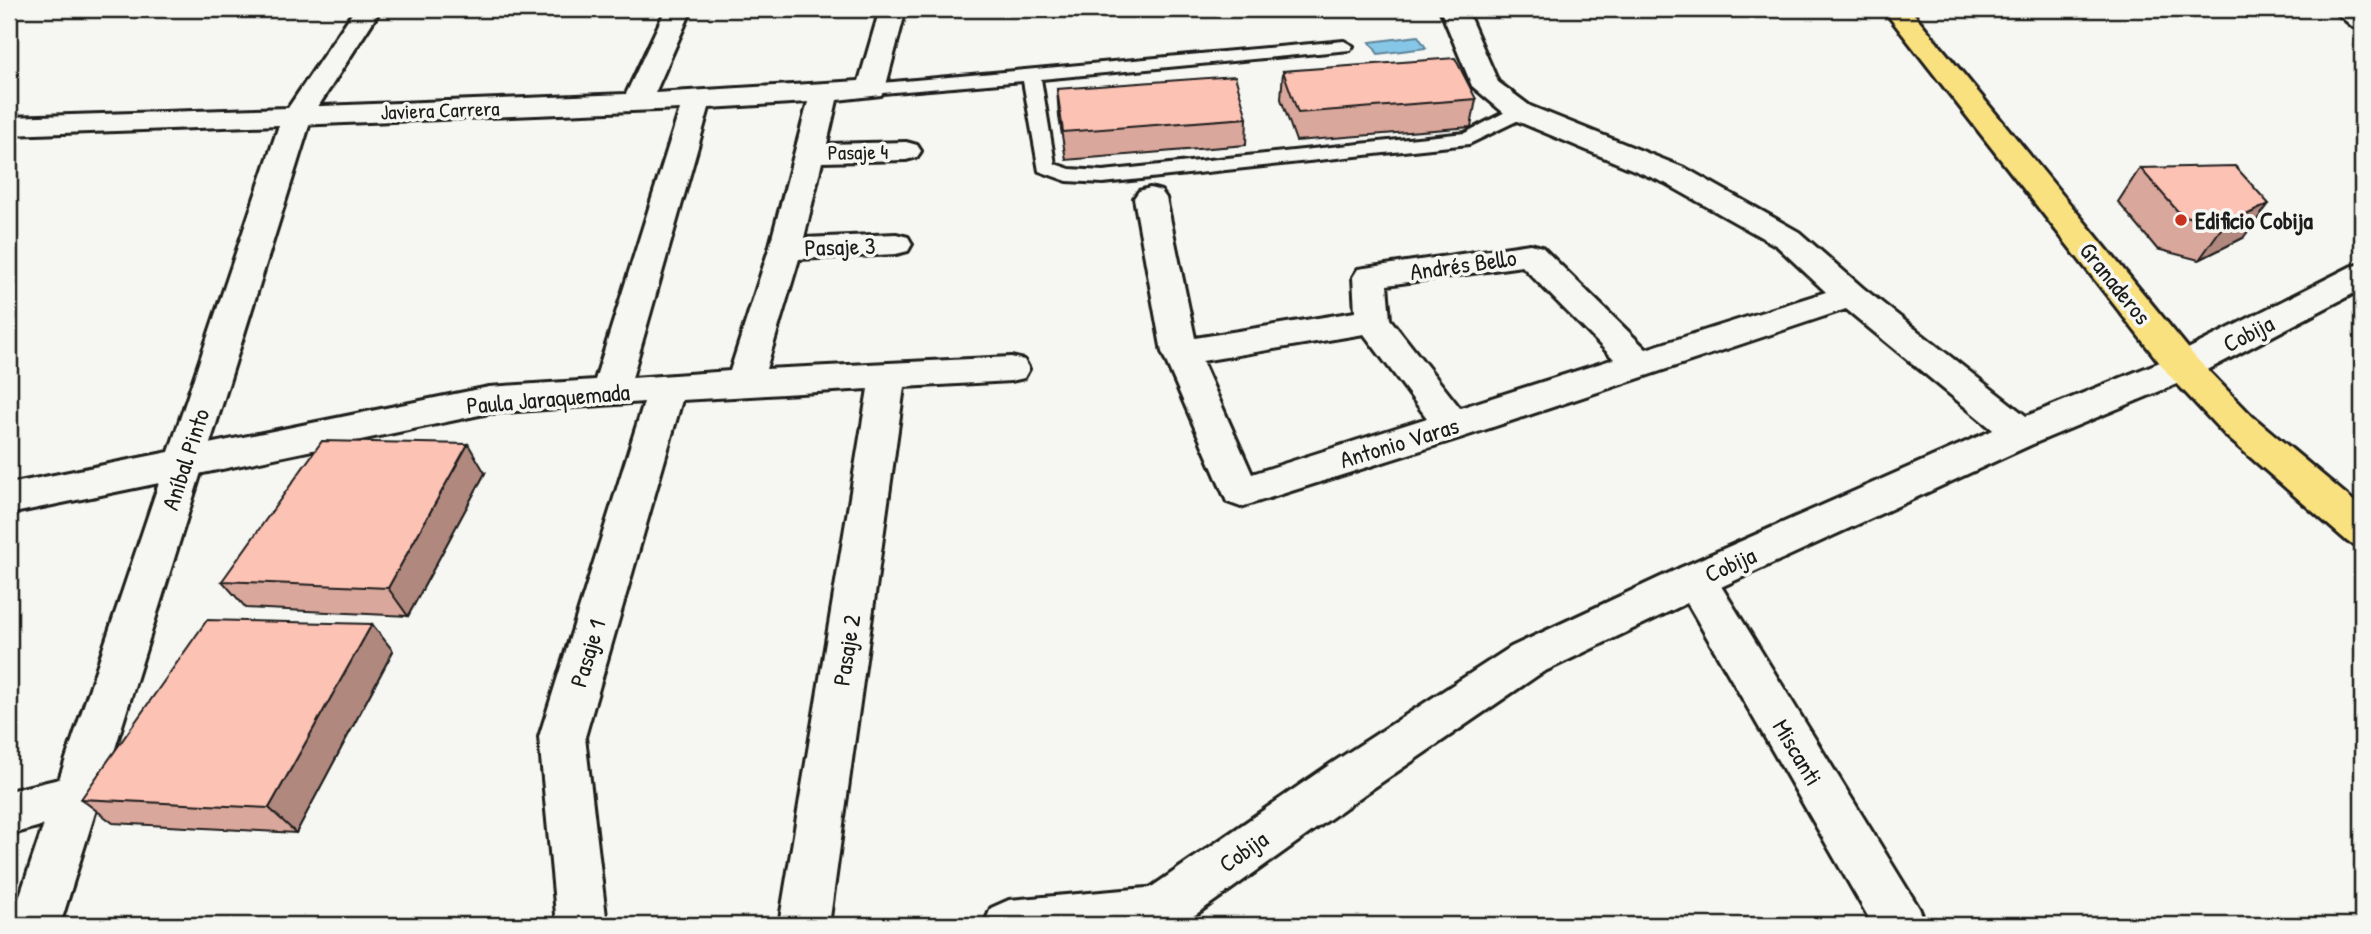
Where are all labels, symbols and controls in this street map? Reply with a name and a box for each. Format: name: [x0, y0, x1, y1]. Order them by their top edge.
street label: Javiera Carrera: [380, 93, 500, 127]
street label: Pasaje 4: [827, 137, 889, 167]
place label: Edificio Cobija: [2195, 204, 2314, 236]
marker: Edificio Cobija: [2173, 212, 2189, 228]
street label: Pasaje 3: [804, 229, 876, 263]
street label: Granaderos: [2073, 235, 2159, 331]
street label: Andrés Bello: [1408, 241, 1519, 287]
street label: Cobija: [2217, 307, 2279, 359]
street label: Paula Jaraquemada: [465, 375, 631, 421]
street label: Aníbal Pinto: [154, 404, 217, 514]
street label: Antonio Varas: [1336, 409, 1462, 475]
street label: Cobija: [1699, 539, 1761, 589]
street label: Pasaje 2: [825, 612, 867, 688]
street label: Pasaje 1: [562, 615, 612, 691]
street label: Miscanti: [1766, 713, 1830, 791]
street label: Cobija: [1212, 823, 1274, 879]

